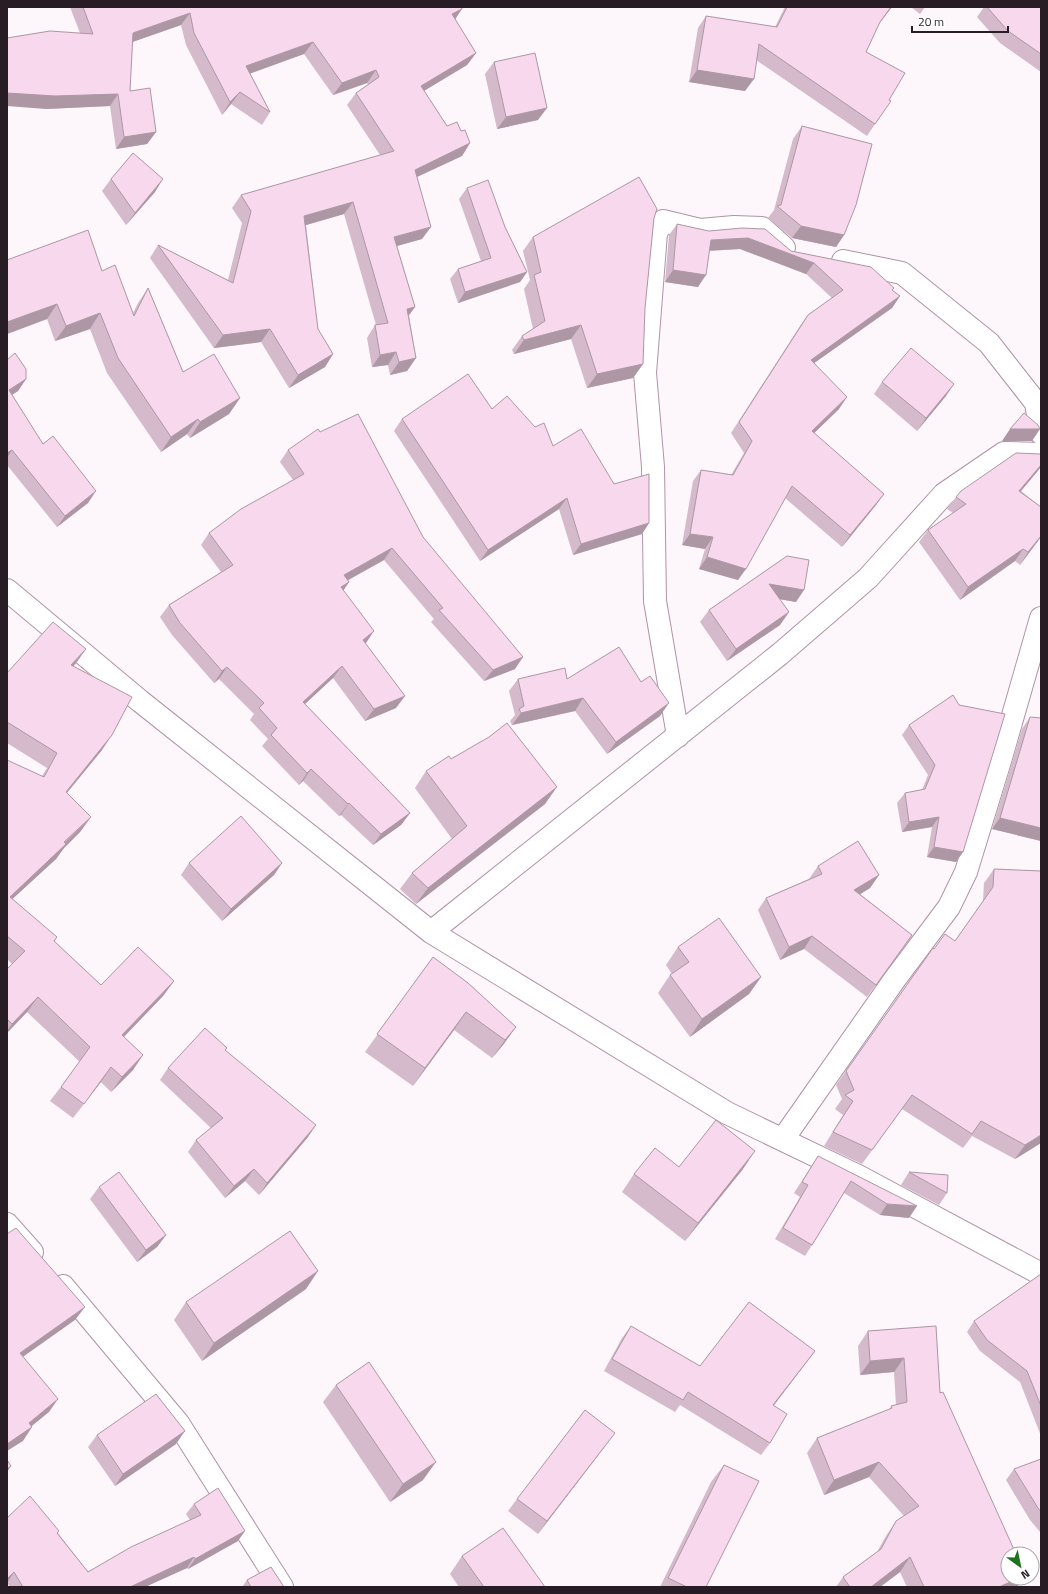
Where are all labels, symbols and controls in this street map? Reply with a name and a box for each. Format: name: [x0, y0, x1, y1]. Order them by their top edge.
scale bar: [912, 8, 1008, 34]
text: 20 m: [918, 12, 944, 31]
north arrow: [1000, 1546, 1040, 1586]
text: N: [1018, 1566, 1033, 1583]

